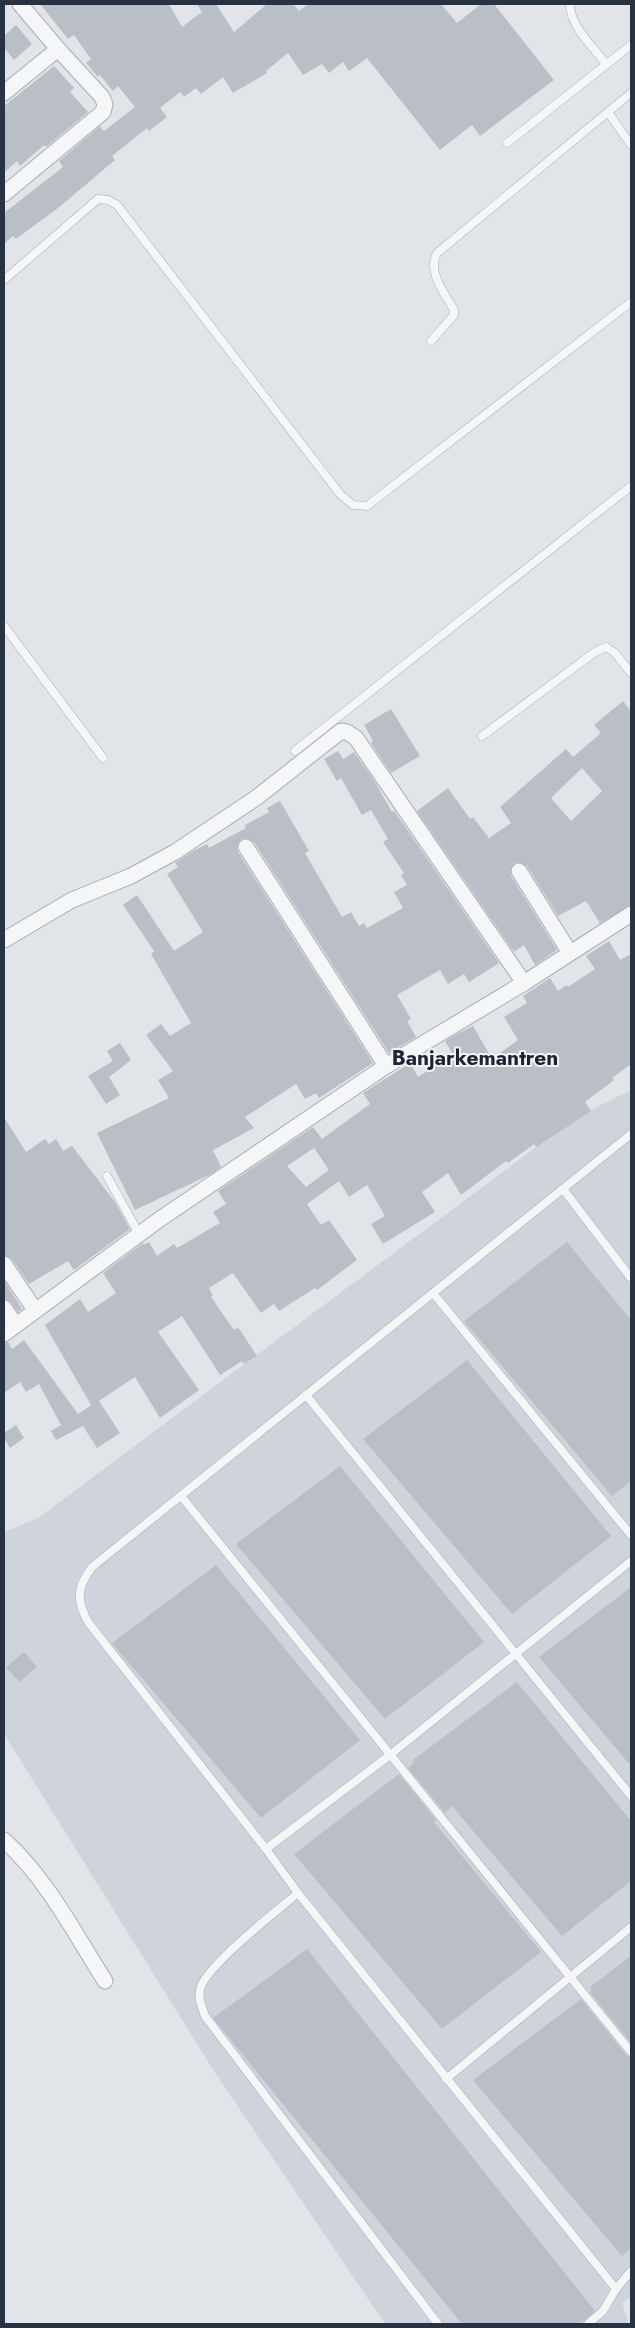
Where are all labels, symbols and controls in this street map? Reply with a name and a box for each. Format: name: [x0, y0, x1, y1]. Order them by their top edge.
district label: Banjarkemantren: [392, 1043, 558, 1073]

